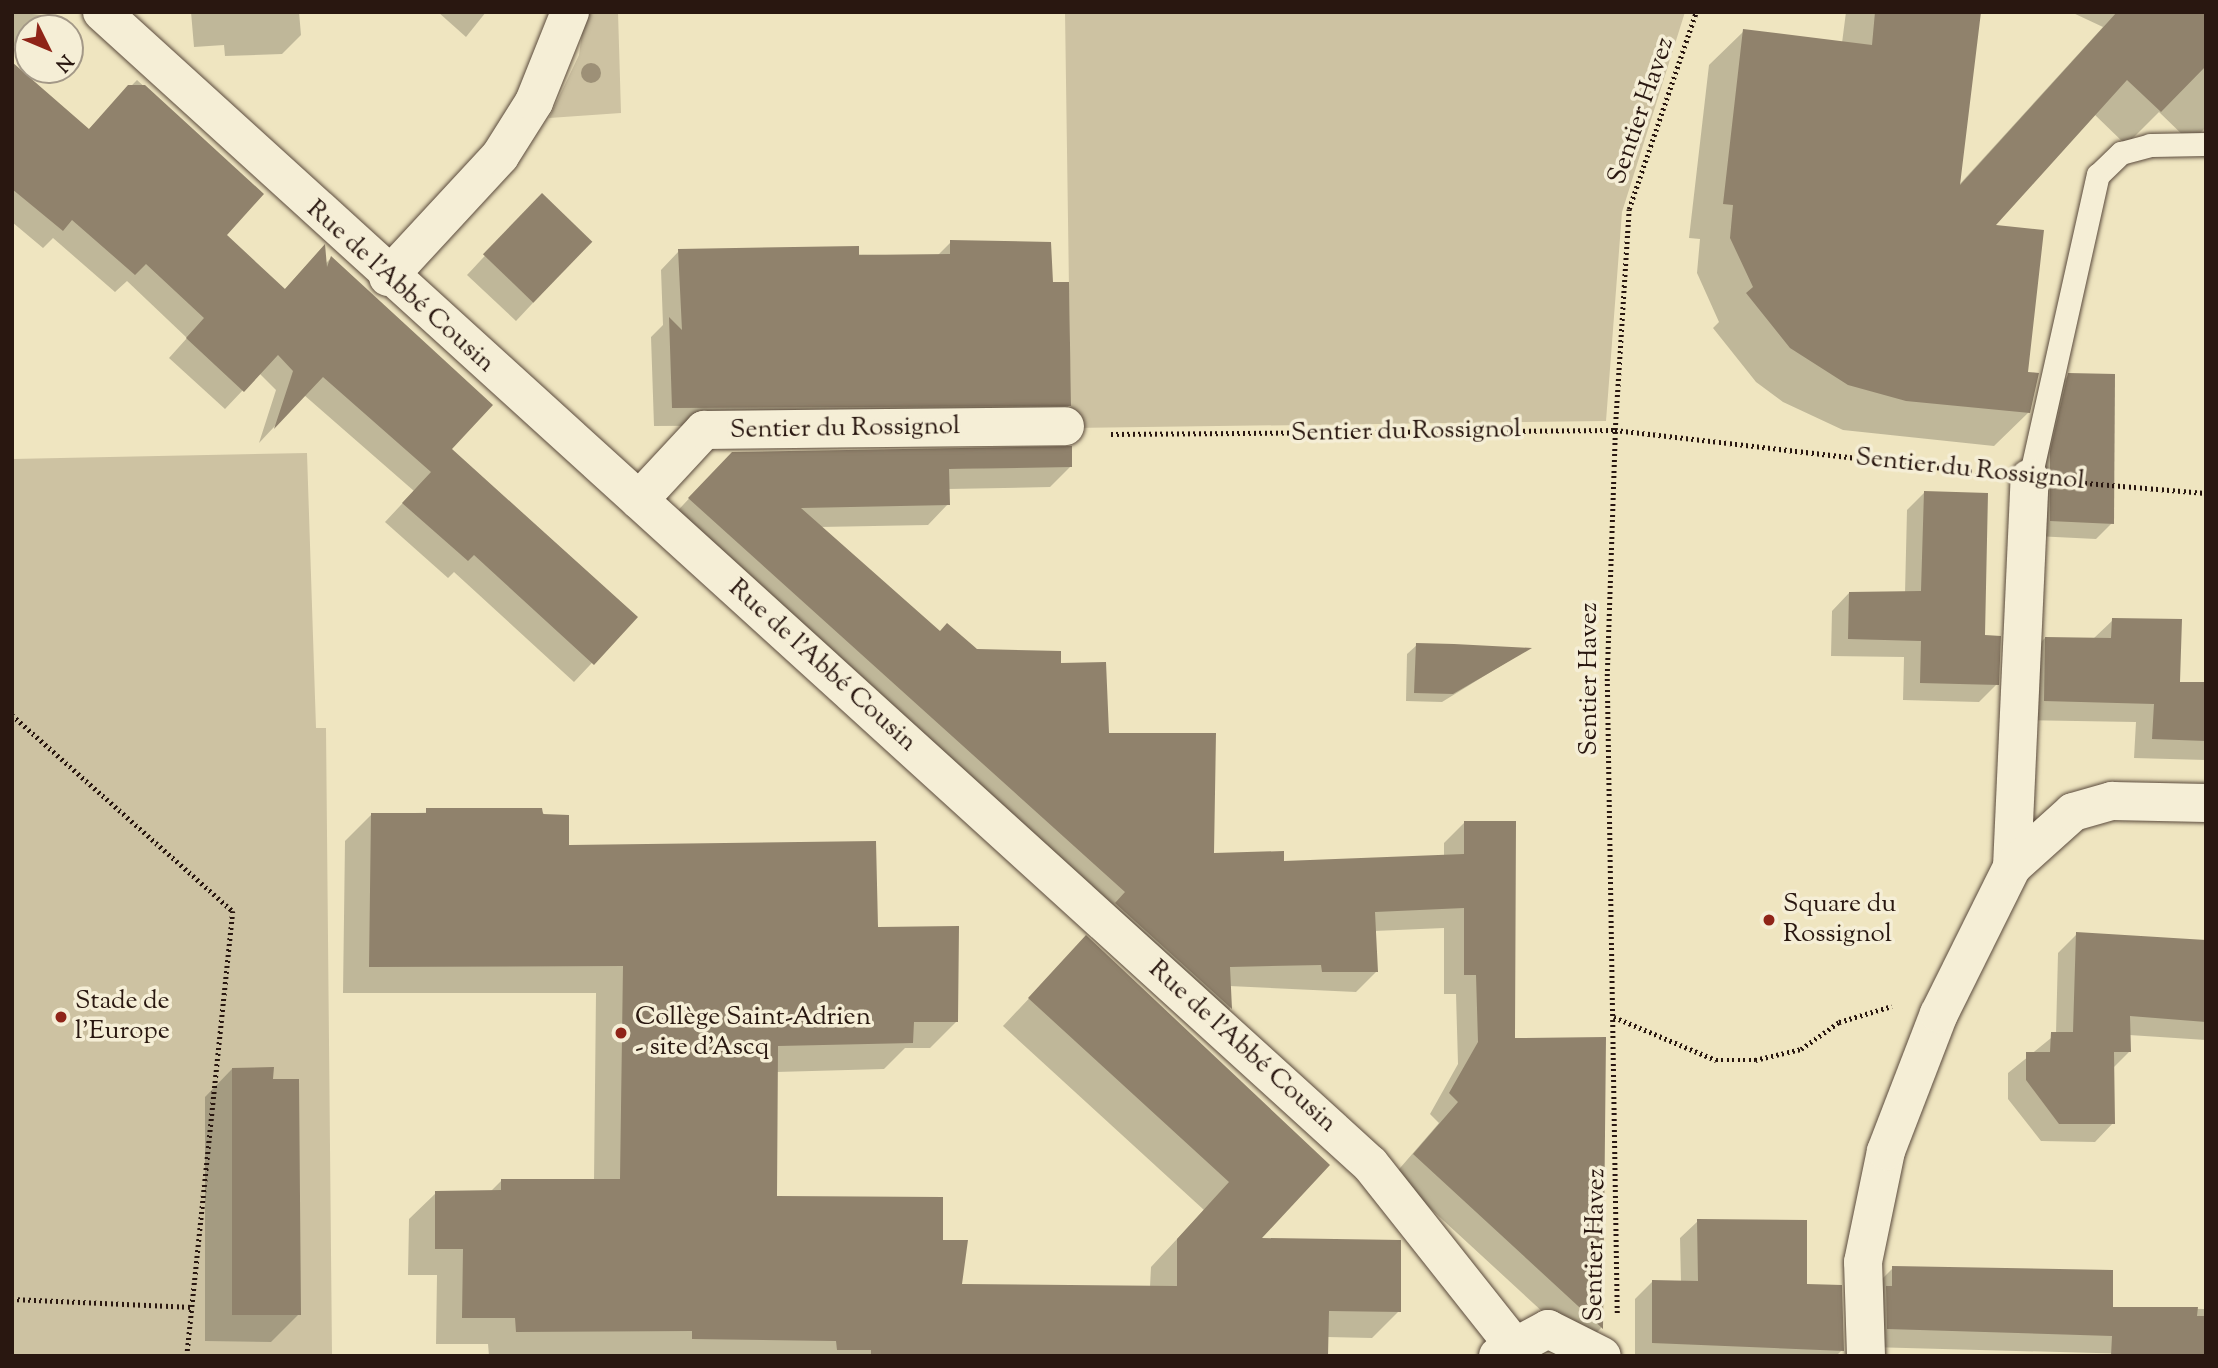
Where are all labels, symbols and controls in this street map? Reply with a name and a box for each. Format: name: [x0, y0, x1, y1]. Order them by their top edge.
north arrow: [14, 14, 84, 84]
street label: Sentier Havez: [1602, 33, 1682, 189]
text: N: [48, 48, 78, 77]
street label: Rue de l'Abbé Cousin: [299, 194, 501, 380]
street label: Sentier du Rossignol: [730, 411, 960, 447]
street label: Sentier du Rossignol: [1291, 414, 1521, 450]
street label: Sentier du Rossignol: [1854, 442, 2086, 498]
street label: Rue de l'Abbé Cousin: [721, 573, 923, 759]
street label: Sentier Havez: [1574, 602, 1606, 756]
place label: Square du Rossignol: [1783, 889, 1896, 950]
marker: Square du Rossignol: [1761, 912, 1777, 928]
street label: Rue de l'Abbé Cousin: [1141, 954, 1343, 1140]
place label: Stade de l'Europe: [75, 986, 170, 1048]
place label: Collège Saint-Adrien - site d'Ascq: [635, 1002, 871, 1064]
marker: Stade de l'Europe: [53, 1009, 69, 1025]
marker: Collège Saint-Adrien - site d'Ascq: [613, 1025, 629, 1041]
street label: Sentier Havez: [1579, 1168, 1613, 1322]

